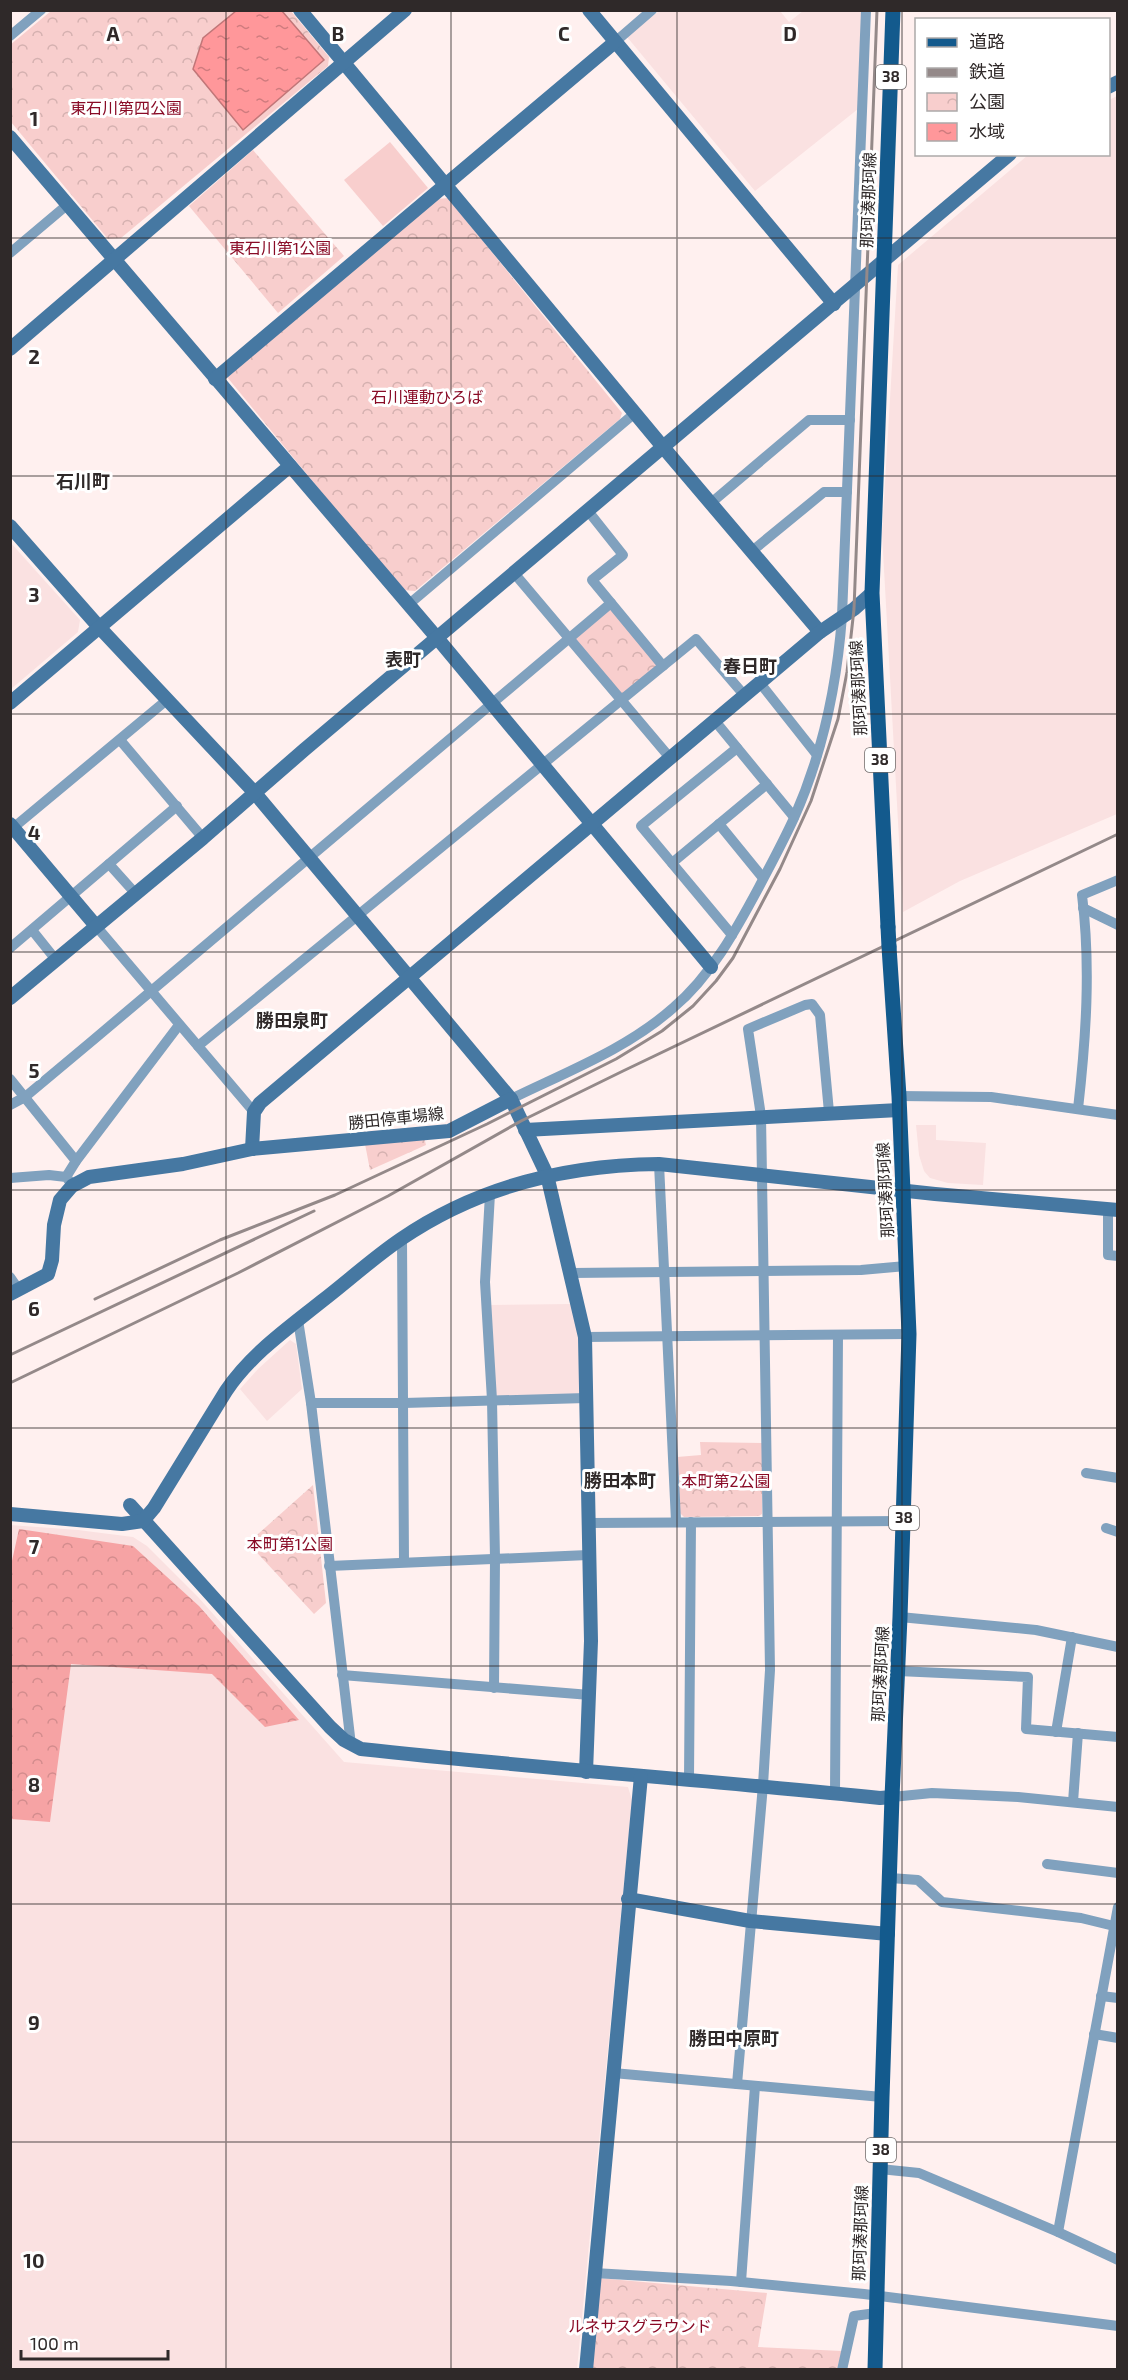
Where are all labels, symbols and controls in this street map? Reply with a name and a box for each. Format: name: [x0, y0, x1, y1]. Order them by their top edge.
legend: [915, 18, 1110, 156]
text: A: [106, 21, 120, 45]
text: B: [332, 21, 344, 45]
text: C: [558, 21, 570, 45]
text: D: [783, 21, 797, 45]
text: 道路: [969, 30, 1005, 52]
text: 鉄道: [969, 60, 1005, 82]
road number: 38: [876, 65, 906, 89]
text: 公園: [969, 90, 1005, 112]
park label: 東石川第四公園: [70, 98, 182, 117]
text: 1: [30, 106, 38, 130]
text: 水域: [969, 120, 1005, 142]
street label: 那珂湊那珂線: [856, 152, 879, 248]
park label: 東石川第1公園: [229, 238, 331, 257]
text: 2: [28, 344, 40, 368]
park label: 石川運動ひろば: [371, 387, 483, 406]
district label: 石川町: [56, 470, 110, 492]
text: 3: [28, 582, 40, 606]
street label: 那珂湊那珂線: [846, 640, 870, 736]
district label: 表町: [385, 648, 421, 670]
district label: 春日町: [723, 655, 777, 677]
road number: 38: [865, 748, 895, 772]
text: 4: [28, 820, 41, 844]
district label: 勝田泉町: [256, 1009, 328, 1031]
text: 5: [28, 1058, 40, 1082]
street label: 勝田停車場線: [347, 1103, 445, 1132]
street label: 那珂湊那珂線: [873, 1142, 897, 1238]
text: 6: [28, 1296, 40, 1320]
district label: 勝田本町: [584, 1469, 656, 1491]
park label: 本町第2公園: [682, 1471, 771, 1490]
road number: 38: [889, 1506, 919, 1530]
text: 7: [29, 1534, 40, 1558]
park label: 本町第1公園: [247, 1534, 333, 1553]
street label: 那珂湊那珂線: [868, 1626, 892, 1722]
text: 8: [28, 1772, 40, 1796]
text: 9: [28, 2010, 40, 2034]
district label: 勝田中原町: [689, 2027, 779, 2049]
road number: 38: [866, 2138, 896, 2162]
street label: 那珂湊那珂線: [848, 2185, 871, 2281]
text: 10: [23, 2248, 45, 2272]
park label: ルネサスグラウンド: [568, 2316, 712, 2335]
scale bar: [21, 2323, 168, 2361]
text: 100 m: [30, 2332, 79, 2354]

